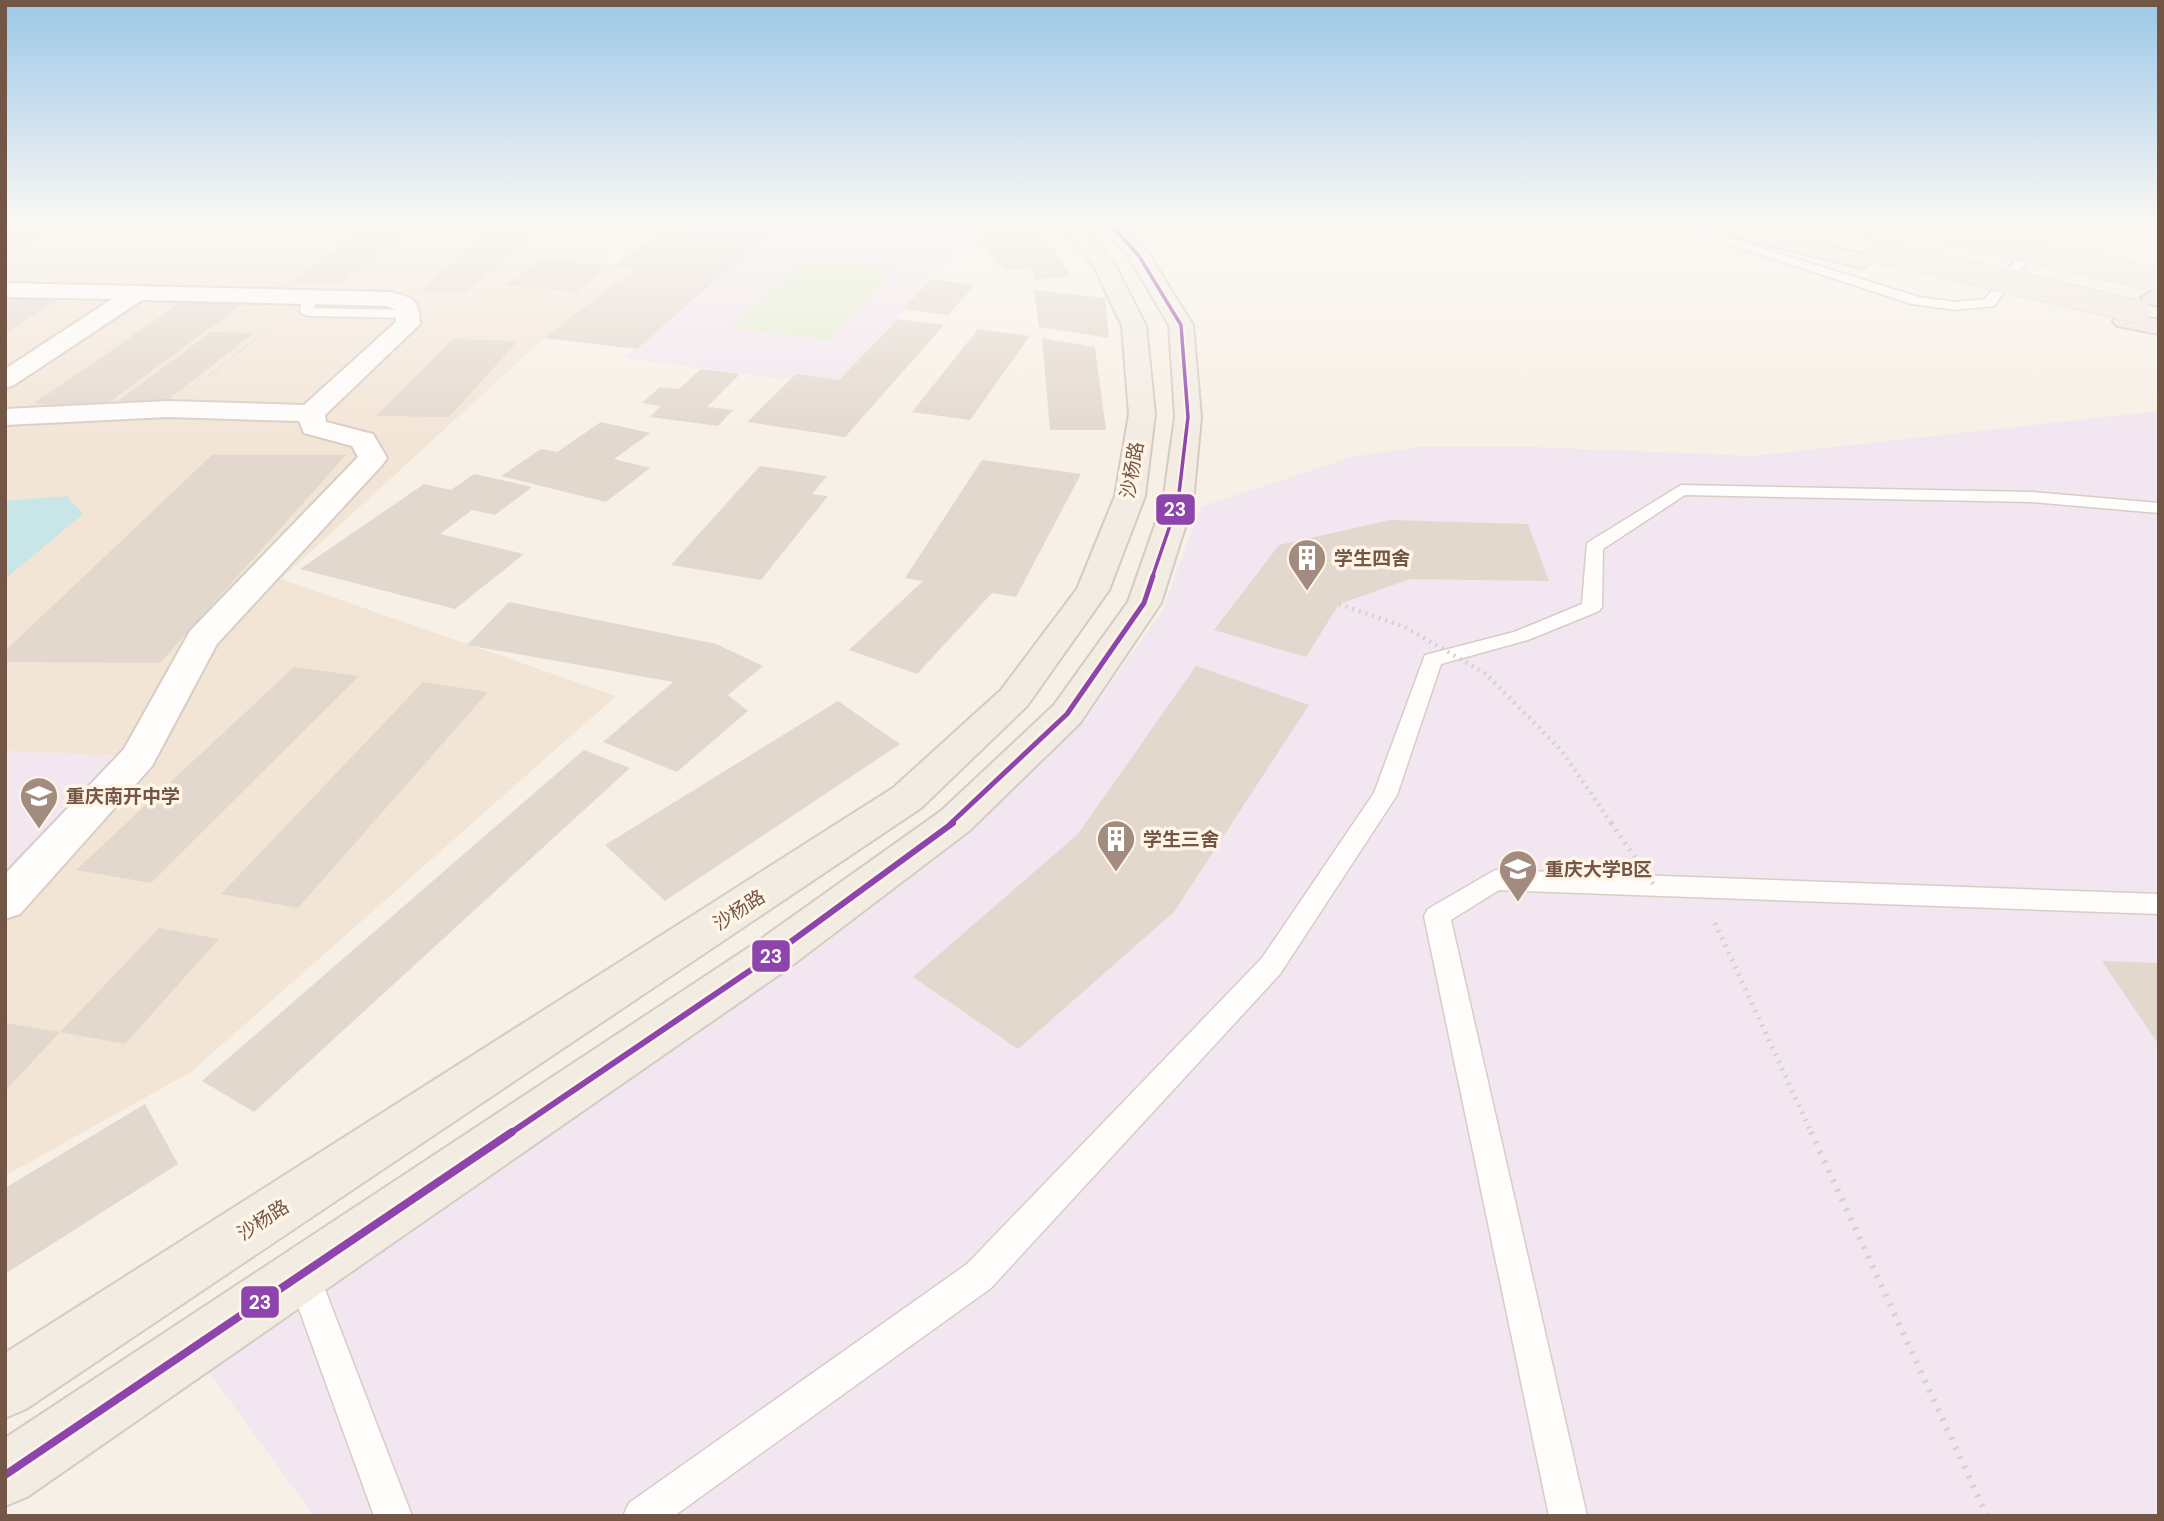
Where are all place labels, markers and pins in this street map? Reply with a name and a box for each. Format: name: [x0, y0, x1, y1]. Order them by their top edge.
building icon: 学生四舍: [1286, 537, 1328, 592]
place label: 学生四舍: [1334, 546, 1410, 571]
school or university icon: 重庆南开中学: [18, 775, 60, 830]
place label: 重庆南开中学: [66, 784, 180, 809]
building icon: 学生三舍: [1095, 818, 1137, 873]
place label: 学生三舍: [1143, 827, 1219, 852]
school or university icon: 重庆大学B区: [1497, 848, 1539, 903]
place label: 重庆大学B区: [1545, 857, 1652, 882]

